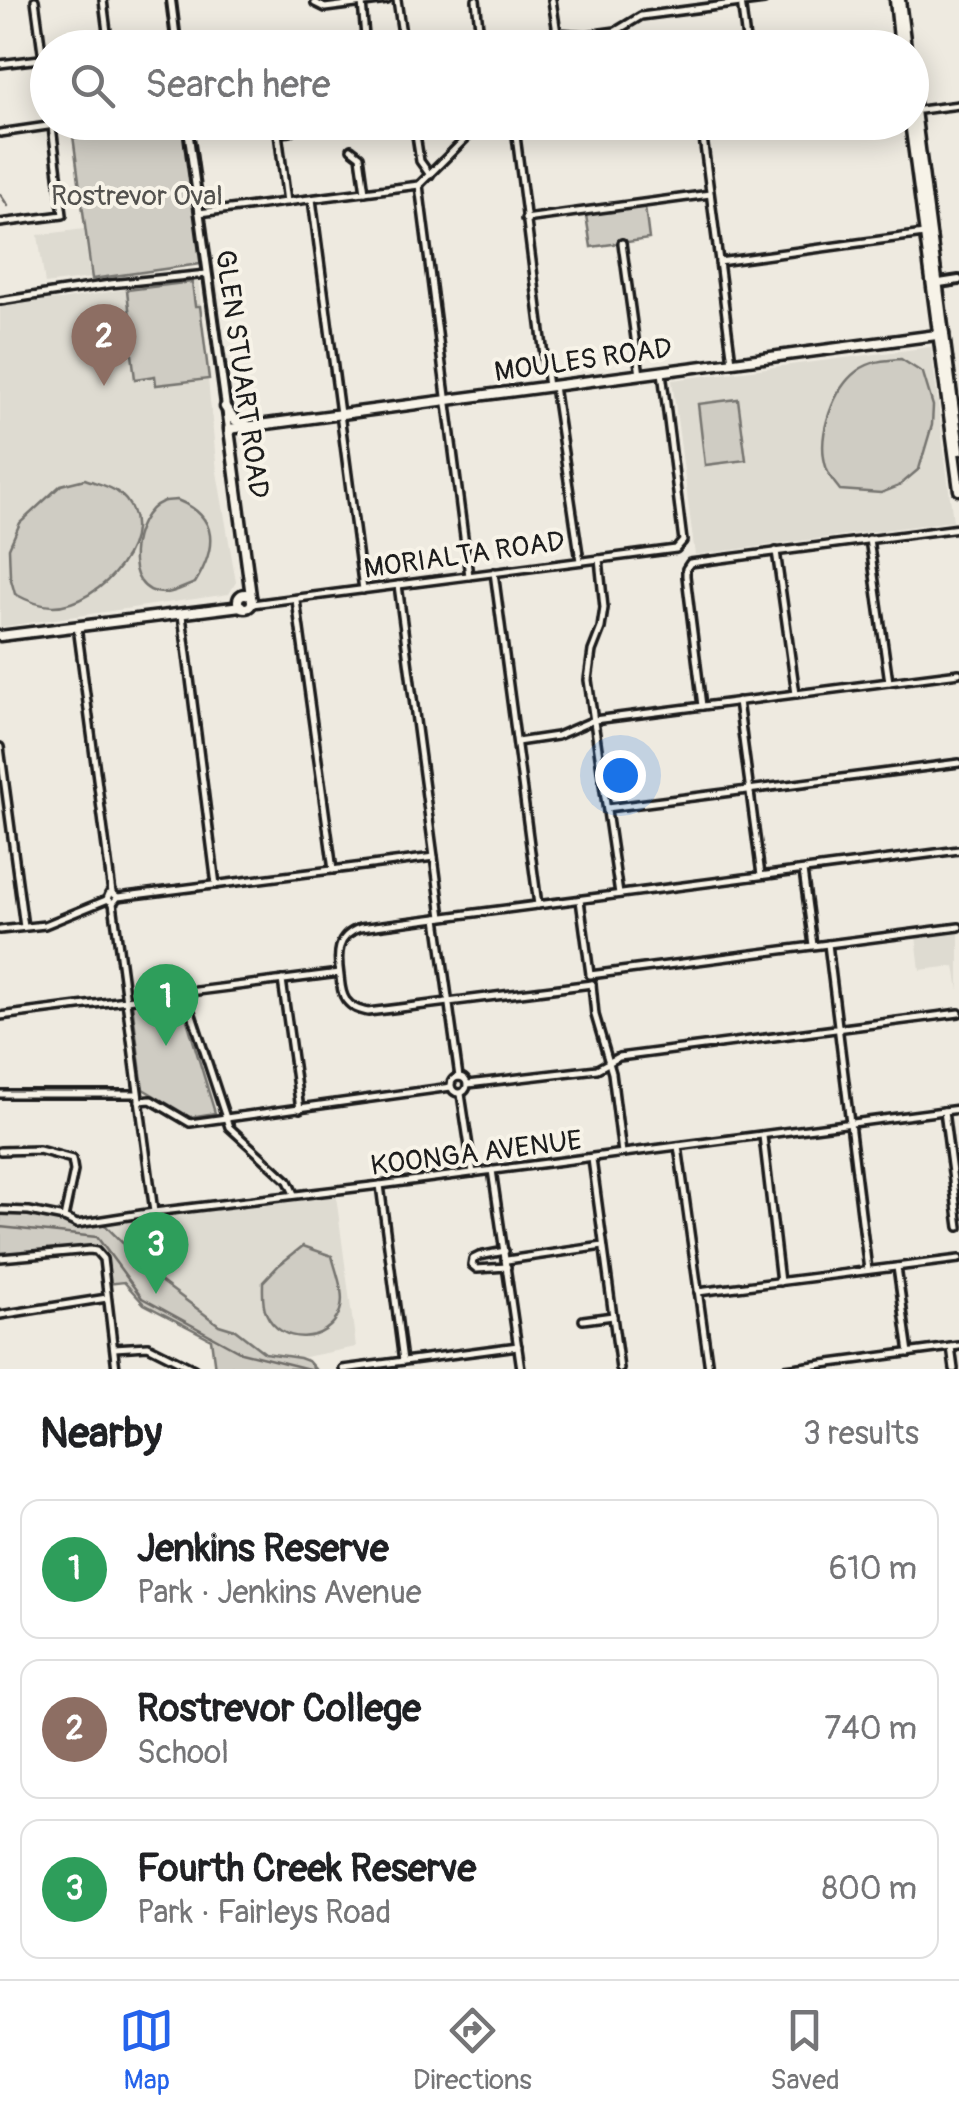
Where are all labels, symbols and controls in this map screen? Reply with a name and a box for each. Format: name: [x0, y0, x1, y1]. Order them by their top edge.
search box: [30, 30, 929, 140]
icon: search: [65, 58, 120, 113]
text: Search here: [145, 61, 331, 109]
park label: Rostrevor Oval: [51, 179, 223, 214]
street label: GLEN STUART ROAD: [207, 248, 276, 501]
pin: 2: [72, 304, 136, 386]
street label: MOULES ROAD: [492, 331, 674, 390]
street label: MORIALTA ROAD: [362, 524, 567, 587]
your location: [595, 750, 646, 801]
pin: 1: [134, 964, 198, 1046]
street label: KOONGA AVENUE: [369, 1123, 584, 1184]
pin: 3: [124, 1212, 188, 1294]
text: Nearby: [40, 1408, 162, 1460]
text: 3 results: [803, 1414, 919, 1454]
text: Jenkins Reserve: [137, 1525, 389, 1573]
text: 1: [68, 1549, 81, 1589]
text: 610 m: [829, 1549, 917, 1589]
text: Park · Jenkins Avenue: [137, 1573, 422, 1613]
text: Rostrevor College: [137, 1685, 421, 1733]
text: 2: [66, 1709, 83, 1749]
text: 740 m: [824, 1709, 917, 1749]
text: School: [137, 1733, 229, 1773]
text: Fourth Creek Reserve: [137, 1845, 476, 1893]
text: 3: [66, 1869, 83, 1909]
text: 800 m: [822, 1869, 917, 1909]
text: Park · Fairleys Road: [137, 1893, 391, 1933]
tab: Map: [119, 2003, 174, 2098]
tab: Directions: [413, 2003, 532, 2098]
tab: Saved: [770, 2003, 840, 2098]

